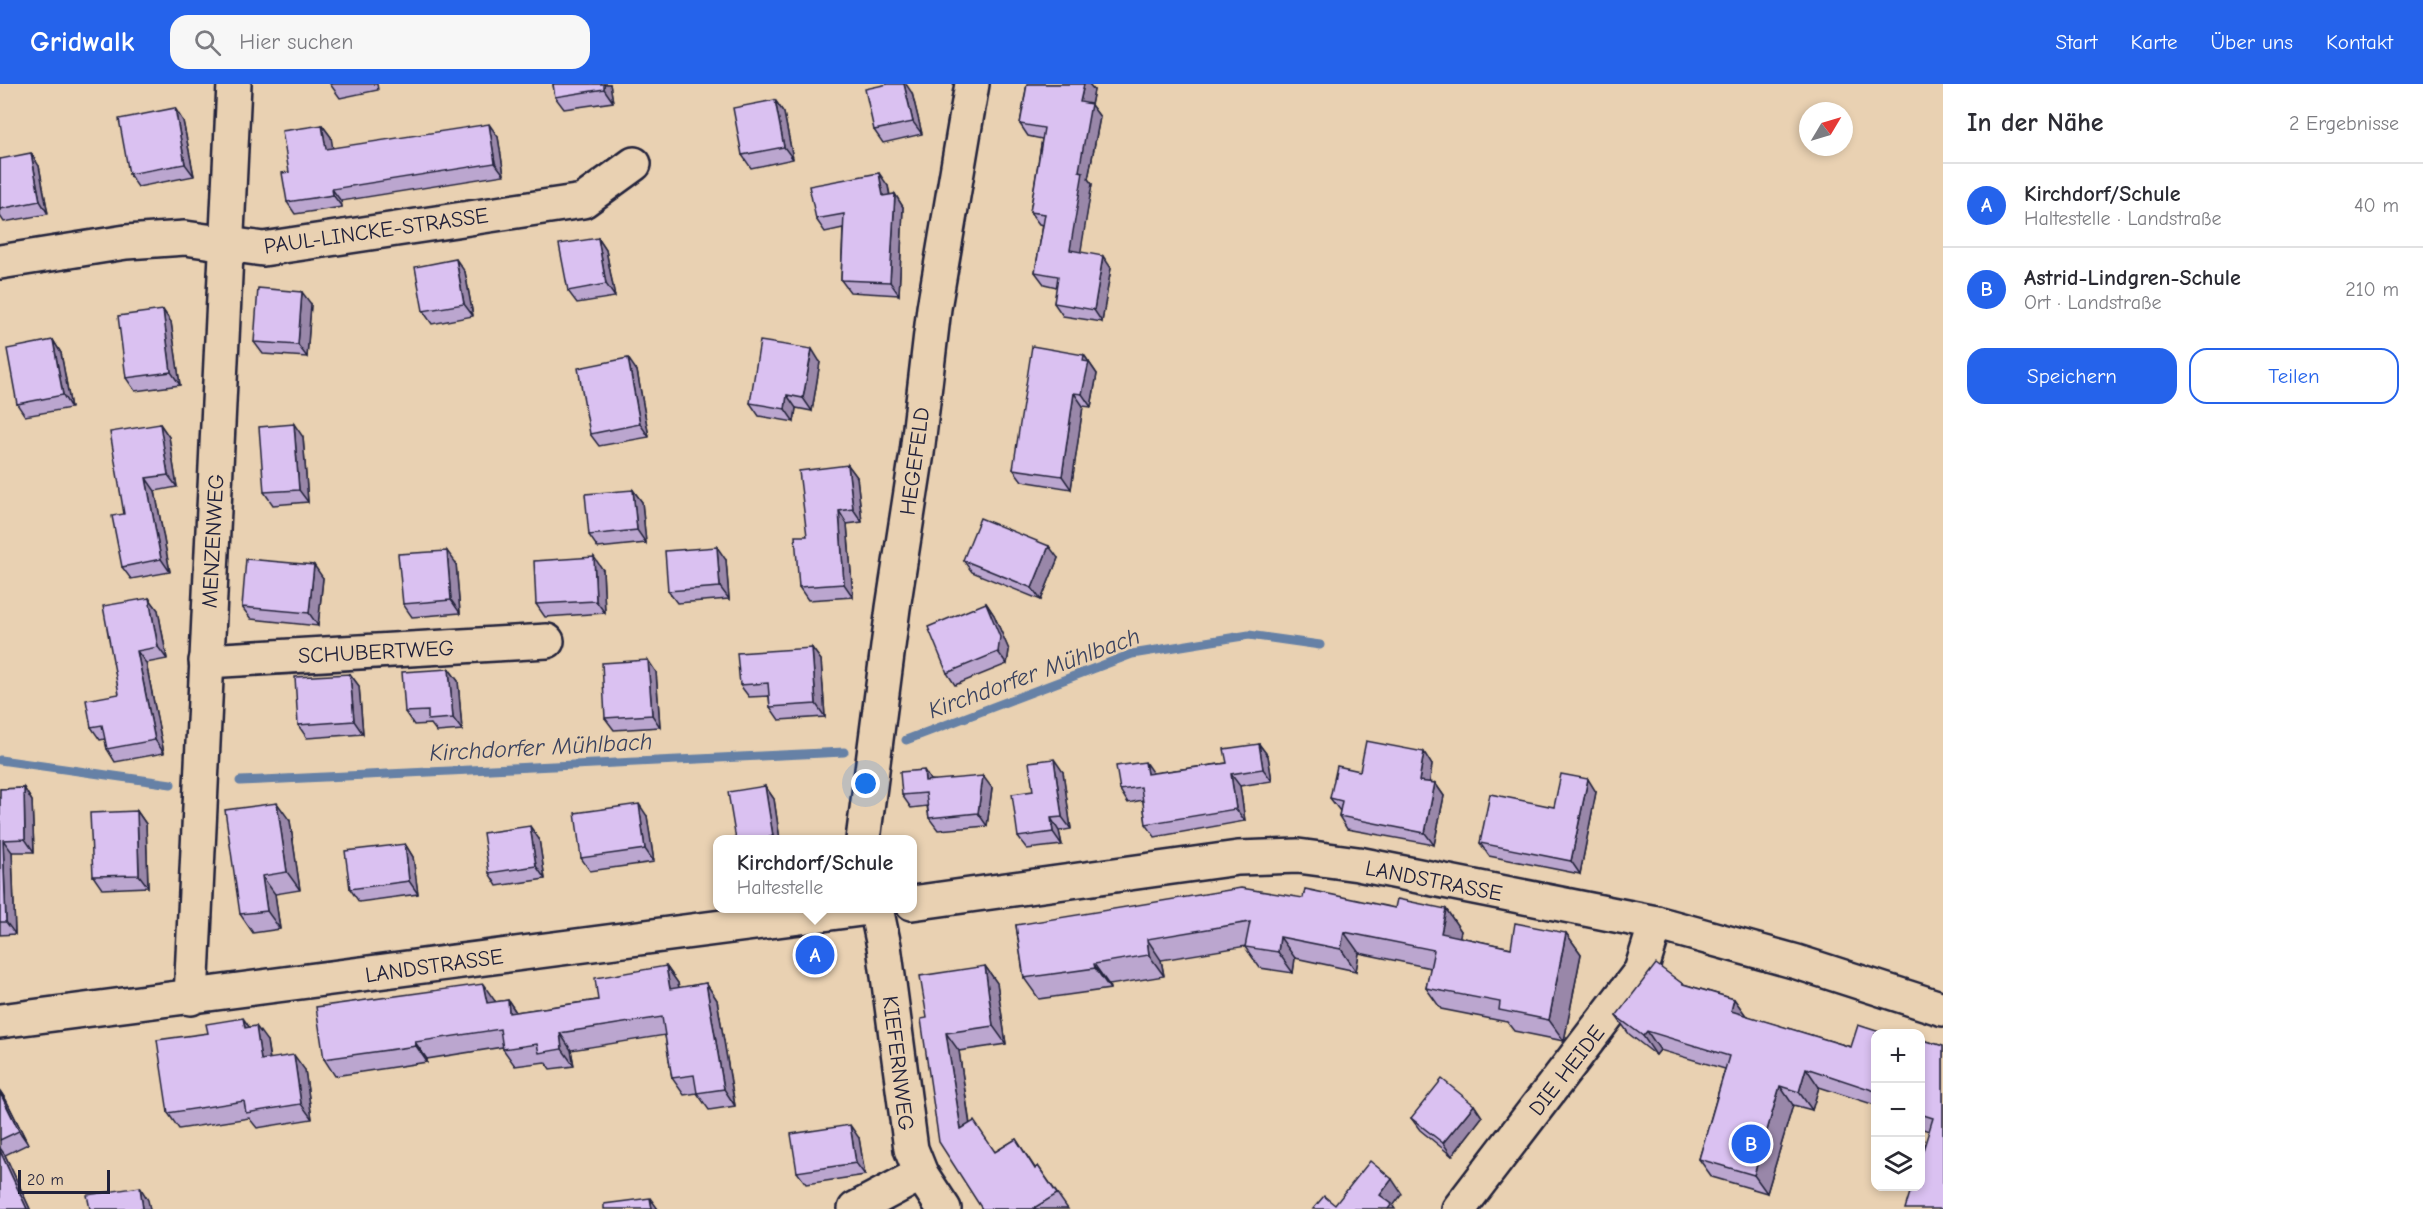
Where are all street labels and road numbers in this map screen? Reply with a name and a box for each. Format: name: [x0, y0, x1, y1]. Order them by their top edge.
street label: PAUL-LINCKE-STRASSE: [262, 202, 490, 260]
street label: HEGEFELD: [895, 405, 935, 517]
street label: MENZENWEG: [196, 473, 230, 609]
street label: SCHUBERTWEG: [297, 635, 455, 669]
street label: LANDSTRASSE: [1363, 855, 1505, 907]
street label: LANDSTRASSE: [363, 943, 505, 989]
street label: KIEFERNWEG: [877, 994, 919, 1132]
street label: DIE HEIDE: [1524, 1020, 1610, 1121]

